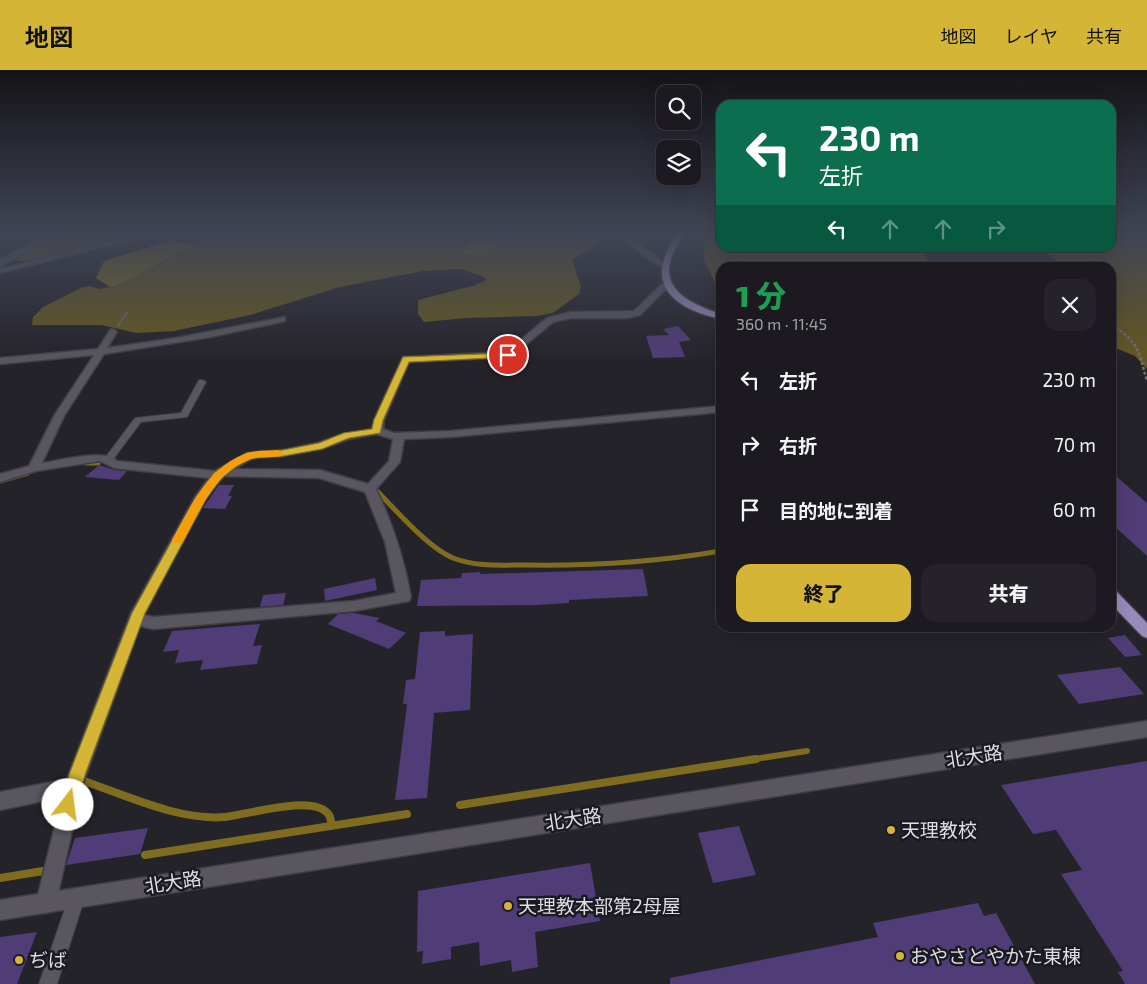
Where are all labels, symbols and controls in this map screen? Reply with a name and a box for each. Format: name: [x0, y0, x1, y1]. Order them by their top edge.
text: 地図: [25, 22, 73, 51]
text: 地図: [941, 25, 977, 47]
text: レイヤ: [1005, 25, 1058, 47]
text: 共有: [1086, 25, 1122, 47]
map controls: [656, 85, 701, 185]
button: search: [656, 85, 701, 130]
text: 230 m: [819, 116, 920, 158]
icon: left: [736, 120, 801, 185]
button: layers: [656, 140, 701, 185]
text: 左折: [819, 162, 863, 188]
icon: left: [823, 215, 851, 243]
icon: ahead: [876, 215, 904, 243]
icon: ahead: [929, 215, 957, 243]
icon: right: [982, 215, 1010, 243]
text: 1 分: [736, 277, 786, 313]
button: close: [1044, 279, 1096, 331]
text: 360 m · 11:45: [736, 314, 827, 333]
pin: [487, 334, 529, 376]
icon: arrive: [494, 341, 522, 369]
icon: left: [736, 366, 764, 394]
text: 230 m: [1042, 368, 1096, 391]
text: 左折: [779, 369, 817, 392]
icon: right: [736, 431, 764, 459]
text: 70 m: [1054, 433, 1096, 456]
text: 右折: [779, 434, 817, 457]
icon: arrive: [736, 496, 764, 524]
text: 60 m: [1053, 498, 1096, 521]
text: 目的地に到着: [779, 499, 893, 522]
button: 終了: [736, 564, 911, 622]
button: 共有: [921, 564, 1096, 622]
street label: 北大路: [944, 740, 1004, 771]
position arrow: [41, 778, 93, 830]
street label: 北大路: [543, 803, 603, 834]
place label: 天理教校: [901, 818, 977, 841]
marker: 天理教校: [885, 824, 897, 836]
street label: 北大路: [143, 866, 203, 897]
place label: 天理教本部第2母屋: [518, 894, 681, 917]
marker: 天理教本部第2母屋: [502, 900, 514, 912]
place label: おやさとやかた東棟: [910, 944, 1081, 967]
place label: ぢば: [29, 948, 67, 971]
marker: おやさとやかた東棟: [894, 950, 906, 962]
marker: ぢば: [13, 954, 25, 966]

